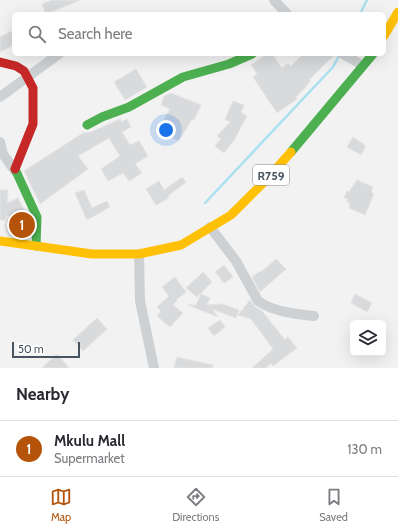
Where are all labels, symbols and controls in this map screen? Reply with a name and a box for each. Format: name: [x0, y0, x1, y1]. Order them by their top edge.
search box: [12, 12, 386, 56]
icon: search: [26, 23, 48, 45]
text: Search here: [58, 25, 133, 43]
your location: [156, 120, 176, 140]
road number: R759: [253, 165, 289, 185]
pin: 1: [9, 210, 35, 240]
map controls: [350, 320, 386, 356]
button: layers: [350, 320, 386, 356]
scale bar: [12, 340, 80, 359]
text: 50 m: [18, 342, 44, 356]
text: Nearby: [16, 384, 69, 404]
text: Mkulu Mall: [54, 432, 125, 450]
text: 1: [27, 441, 31, 457]
text: 130 m: [347, 441, 382, 457]
text: Supermarket: [54, 450, 125, 466]
tab: Map: [50, 486, 72, 524]
tab: Directions: [172, 486, 219, 524]
tab: Saved: [319, 486, 348, 524]

